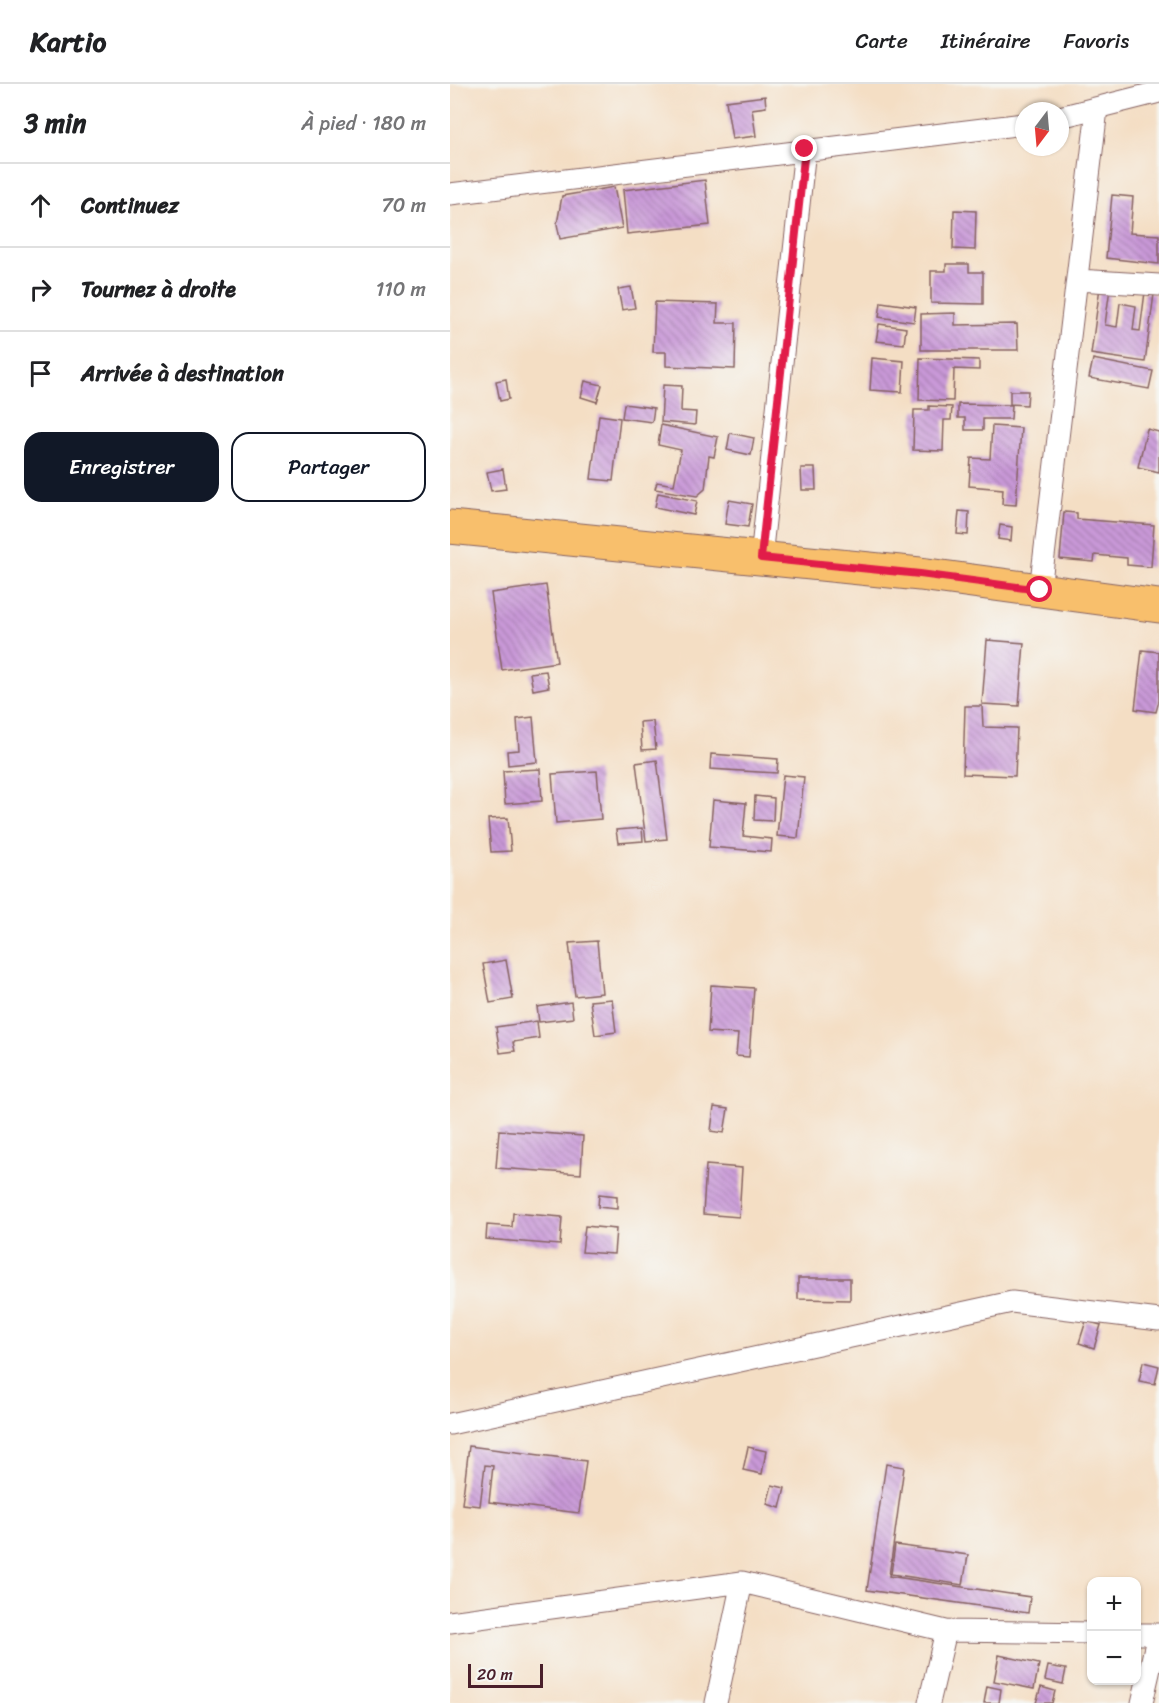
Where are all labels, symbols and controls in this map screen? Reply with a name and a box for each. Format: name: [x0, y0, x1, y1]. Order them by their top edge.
text: Kartio: [30, 17, 106, 66]
text: Carte: [856, 22, 908, 60]
text: Itinéraire: [941, 22, 1031, 60]
text: Favoris: [1064, 22, 1129, 60]
text: 3 min: [24, 100, 86, 146]
north arrow: [1015, 102, 1069, 156]
text: À pied · 180 m: [301, 106, 426, 141]
route end: [791, 135, 817, 161]
text: Continuez: [81, 186, 179, 225]
text: 70 m: [381, 188, 426, 223]
icon: ahead: [24, 189, 57, 222]
text: Tournez à droite: [81, 270, 236, 309]
text: 110 m: [376, 272, 426, 307]
icon: right: [24, 273, 57, 306]
text: Arrivée à destination: [81, 354, 284, 393]
icon: arrive: [24, 357, 57, 390]
button: Enregistrer: [24, 432, 219, 502]
button: Partager: [231, 432, 426, 502]
route start: [1026, 576, 1052, 602]
map controls: [1087, 1577, 1141, 1685]
button: +: [1087, 1577, 1141, 1631]
button: −: [1087, 1631, 1141, 1685]
text: 20 m: [477, 1660, 513, 1689]
scale bar: [468, 1661, 543, 1688]

